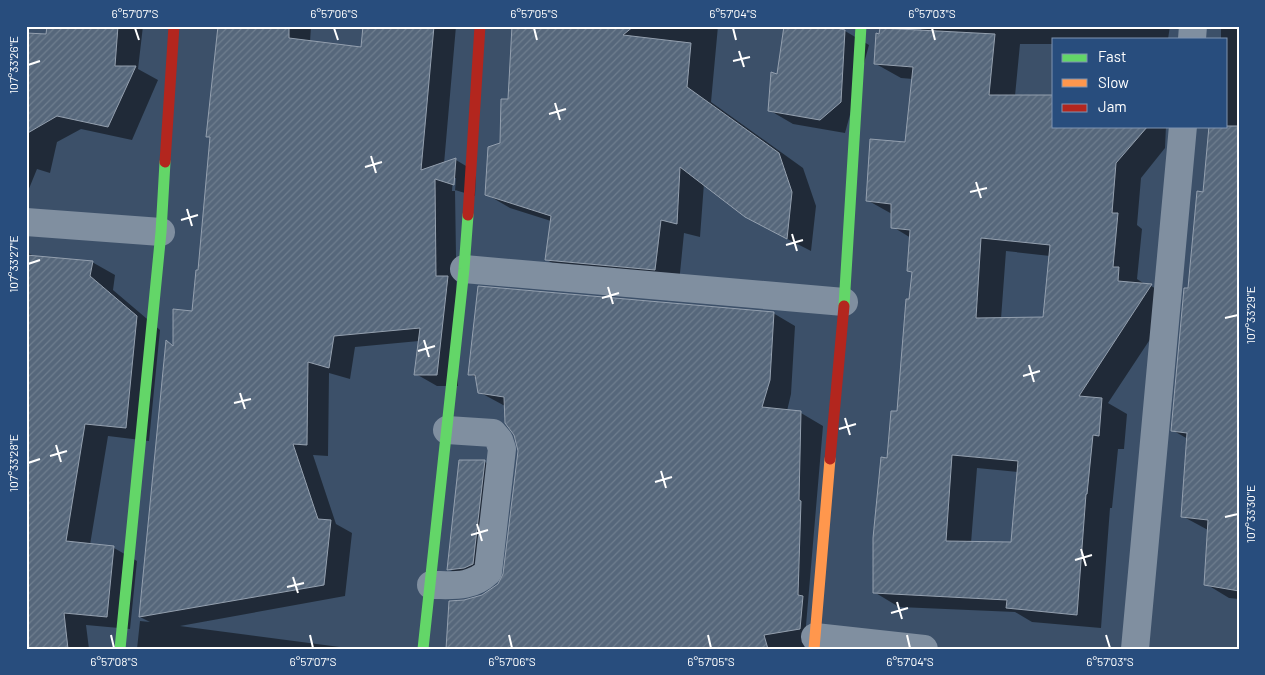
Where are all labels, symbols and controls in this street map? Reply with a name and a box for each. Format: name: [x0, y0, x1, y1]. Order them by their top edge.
text: 6°57'07"S: [112, 6, 158, 20]
text: 6°57'06"S: [310, 6, 358, 20]
text: 6°57'05"S: [510, 6, 558, 20]
text: 6°57'04"S: [709, 6, 757, 20]
text: 6°57'03"S: [908, 6, 956, 20]
text: 107°33'26"E: [6, 36, 20, 94]
legend: [1052, 38, 1228, 128]
text: Fast: [1098, 47, 1126, 65]
text: Slow: [1098, 73, 1129, 91]
text: Jam: [1098, 97, 1127, 115]
text: 107°33'27"E: [6, 235, 20, 293]
text: 107°33'29"E: [1243, 286, 1257, 344]
text: 107°33'28"E: [6, 434, 20, 492]
text: 107°33'30"E: [1243, 485, 1257, 543]
text: 6°57'08"S: [90, 654, 138, 668]
text: 6°57'07"S: [290, 654, 336, 668]
text: 6°57'06"S: [488, 654, 536, 668]
text: 6°57'05"S: [687, 654, 735, 668]
text: 6°57'04"S: [886, 654, 934, 668]
text: 6°57'03"S: [1086, 654, 1134, 668]

